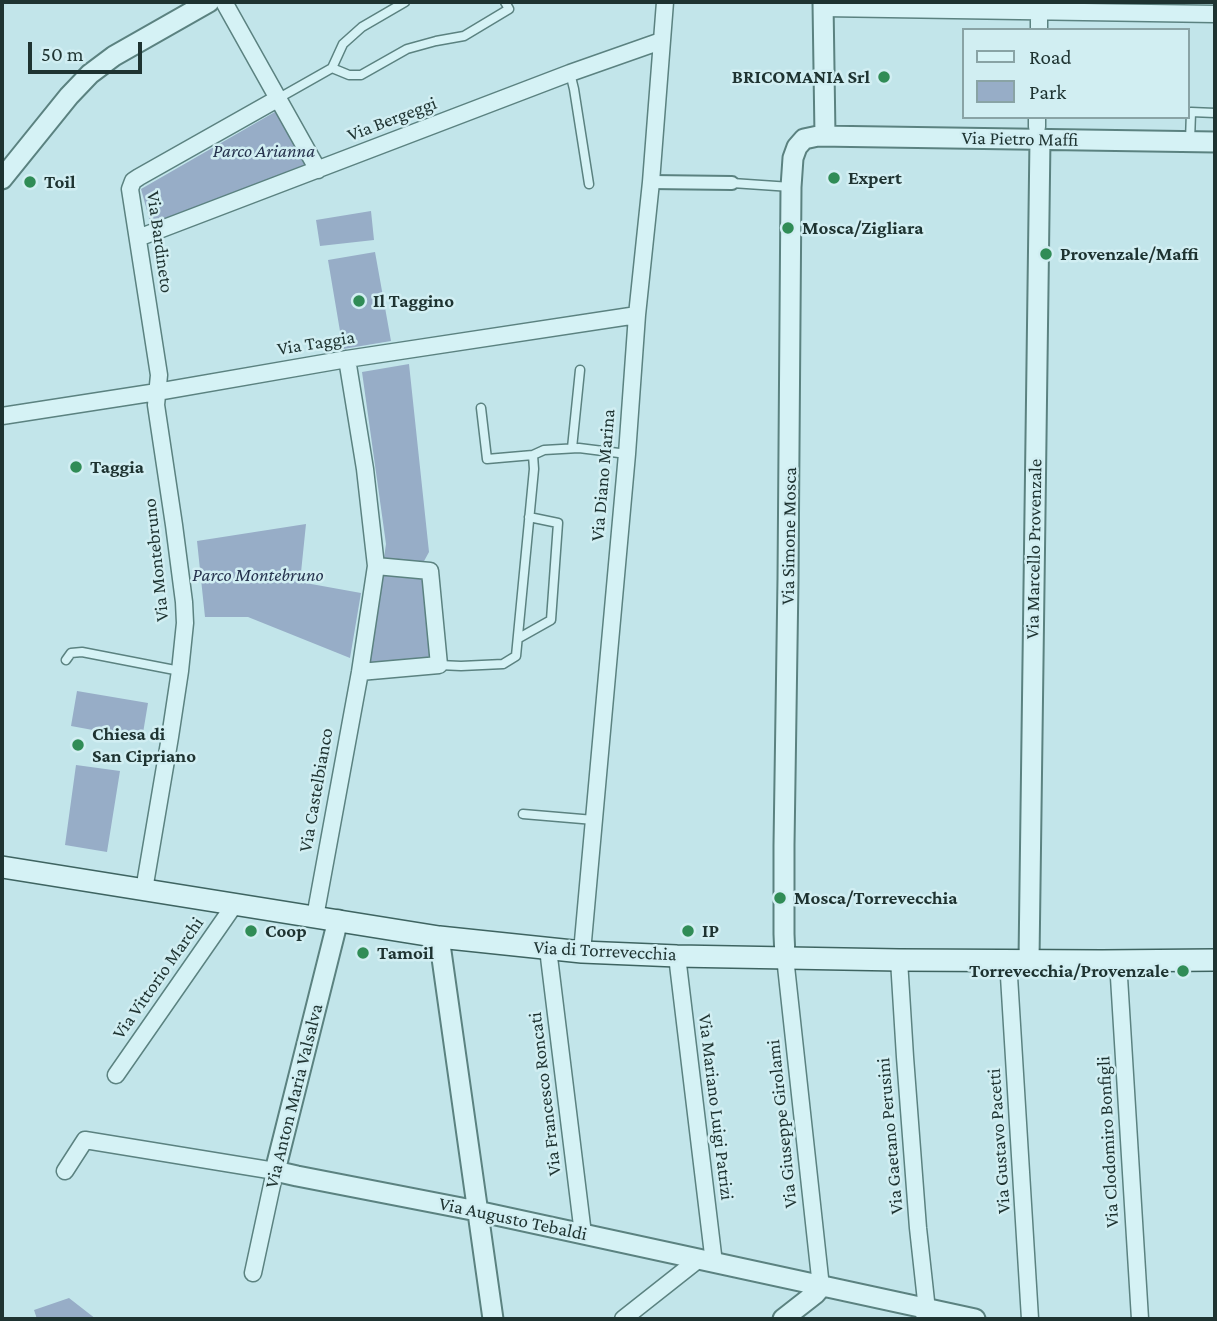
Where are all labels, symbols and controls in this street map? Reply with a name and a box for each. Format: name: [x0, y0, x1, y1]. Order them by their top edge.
scale bar: [32, 28, 145, 72]
legend: [962, 28, 1189, 119]
text: 50 m: [41, 42, 84, 66]
text: Road: [1029, 45, 1072, 69]
place label: BRICOMANIA Srl: [732, 66, 870, 88]
marker: BRICOMANIA Srl: [876, 69, 892, 85]
text: Park: [1029, 80, 1066, 104]
street label: Via Bergeggi: [344, 92, 440, 146]
street label: Via Pietro Maffi: [961, 127, 1079, 151]
park label: Parco Arianna: [213, 140, 315, 162]
place label: Expert: [848, 167, 902, 189]
marker: Expert: [826, 170, 842, 186]
place label: Toil: [44, 171, 76, 193]
marker: Toil: [22, 174, 38, 190]
street label: Via Bardineto: [142, 190, 178, 294]
place label: Mosca/Zigliara: [802, 217, 923, 239]
marker: Mosca/Zigliara: [780, 220, 796, 236]
place label: Provenzale/Maffi: [1060, 243, 1199, 265]
marker: Provenzale/Maffi: [1038, 246, 1054, 262]
place label: Il Taggino: [373, 290, 454, 312]
marker: Il Taggino: [351, 293, 367, 309]
street label: Via Taggia: [275, 326, 357, 360]
street label: Via Diano Marina: [586, 408, 620, 542]
place label: Taggia: [90, 456, 144, 478]
marker: Taggia: [68, 459, 84, 475]
street label: Via Marcello Provenzale: [1021, 459, 1047, 639]
street label: Via Simone Mosca: [776, 467, 802, 605]
street label: Via Montebruno: [138, 497, 174, 623]
park label: Parco Montebruno: [192, 564, 324, 586]
place label: Chiesa di San Cipriano: [92, 723, 196, 767]
street label: Via Castelbianco: [294, 726, 338, 854]
marker: Chiesa di San Cipriano: [70, 737, 86, 753]
place label: Mosca/Torrevecchia: [794, 887, 958, 909]
marker: Mosca/Torrevecchia: [772, 890, 788, 906]
street label: Via Vittorio Marchi: [107, 913, 209, 1043]
place label: Coop: [265, 920, 307, 942]
place label: IP: [702, 920, 719, 942]
marker: Coop: [243, 923, 259, 939]
marker: IP: [680, 923, 696, 939]
street label: Via di Torrevecchia: [533, 936, 677, 966]
place label: Tamoil: [377, 942, 434, 964]
marker: Tamoil: [355, 945, 371, 961]
place label: Torrevecchia/Provenzale: [969, 960, 1169, 982]
marker: Torrevecchia/Provenzale: [1175, 963, 1191, 979]
street label: Via Anton Maria Valsalva: [260, 1001, 328, 1191]
street label: Via Francesco Roncati: [524, 1011, 566, 1177]
street label: Via Mariano Luigi Patrizi: [693, 1013, 739, 1201]
street label: Via Giuseppe Girolami: [762, 1039, 802, 1209]
street label: Via Clodomiro Bonfigli: [1092, 1056, 1124, 1228]
street label: Via Gaetano Perusini: [872, 1057, 908, 1215]
street label: Via Gustavo Pacetti: [983, 1068, 1015, 1214]
street label: Via Augusto Tebaldi: [437, 1192, 589, 1246]

